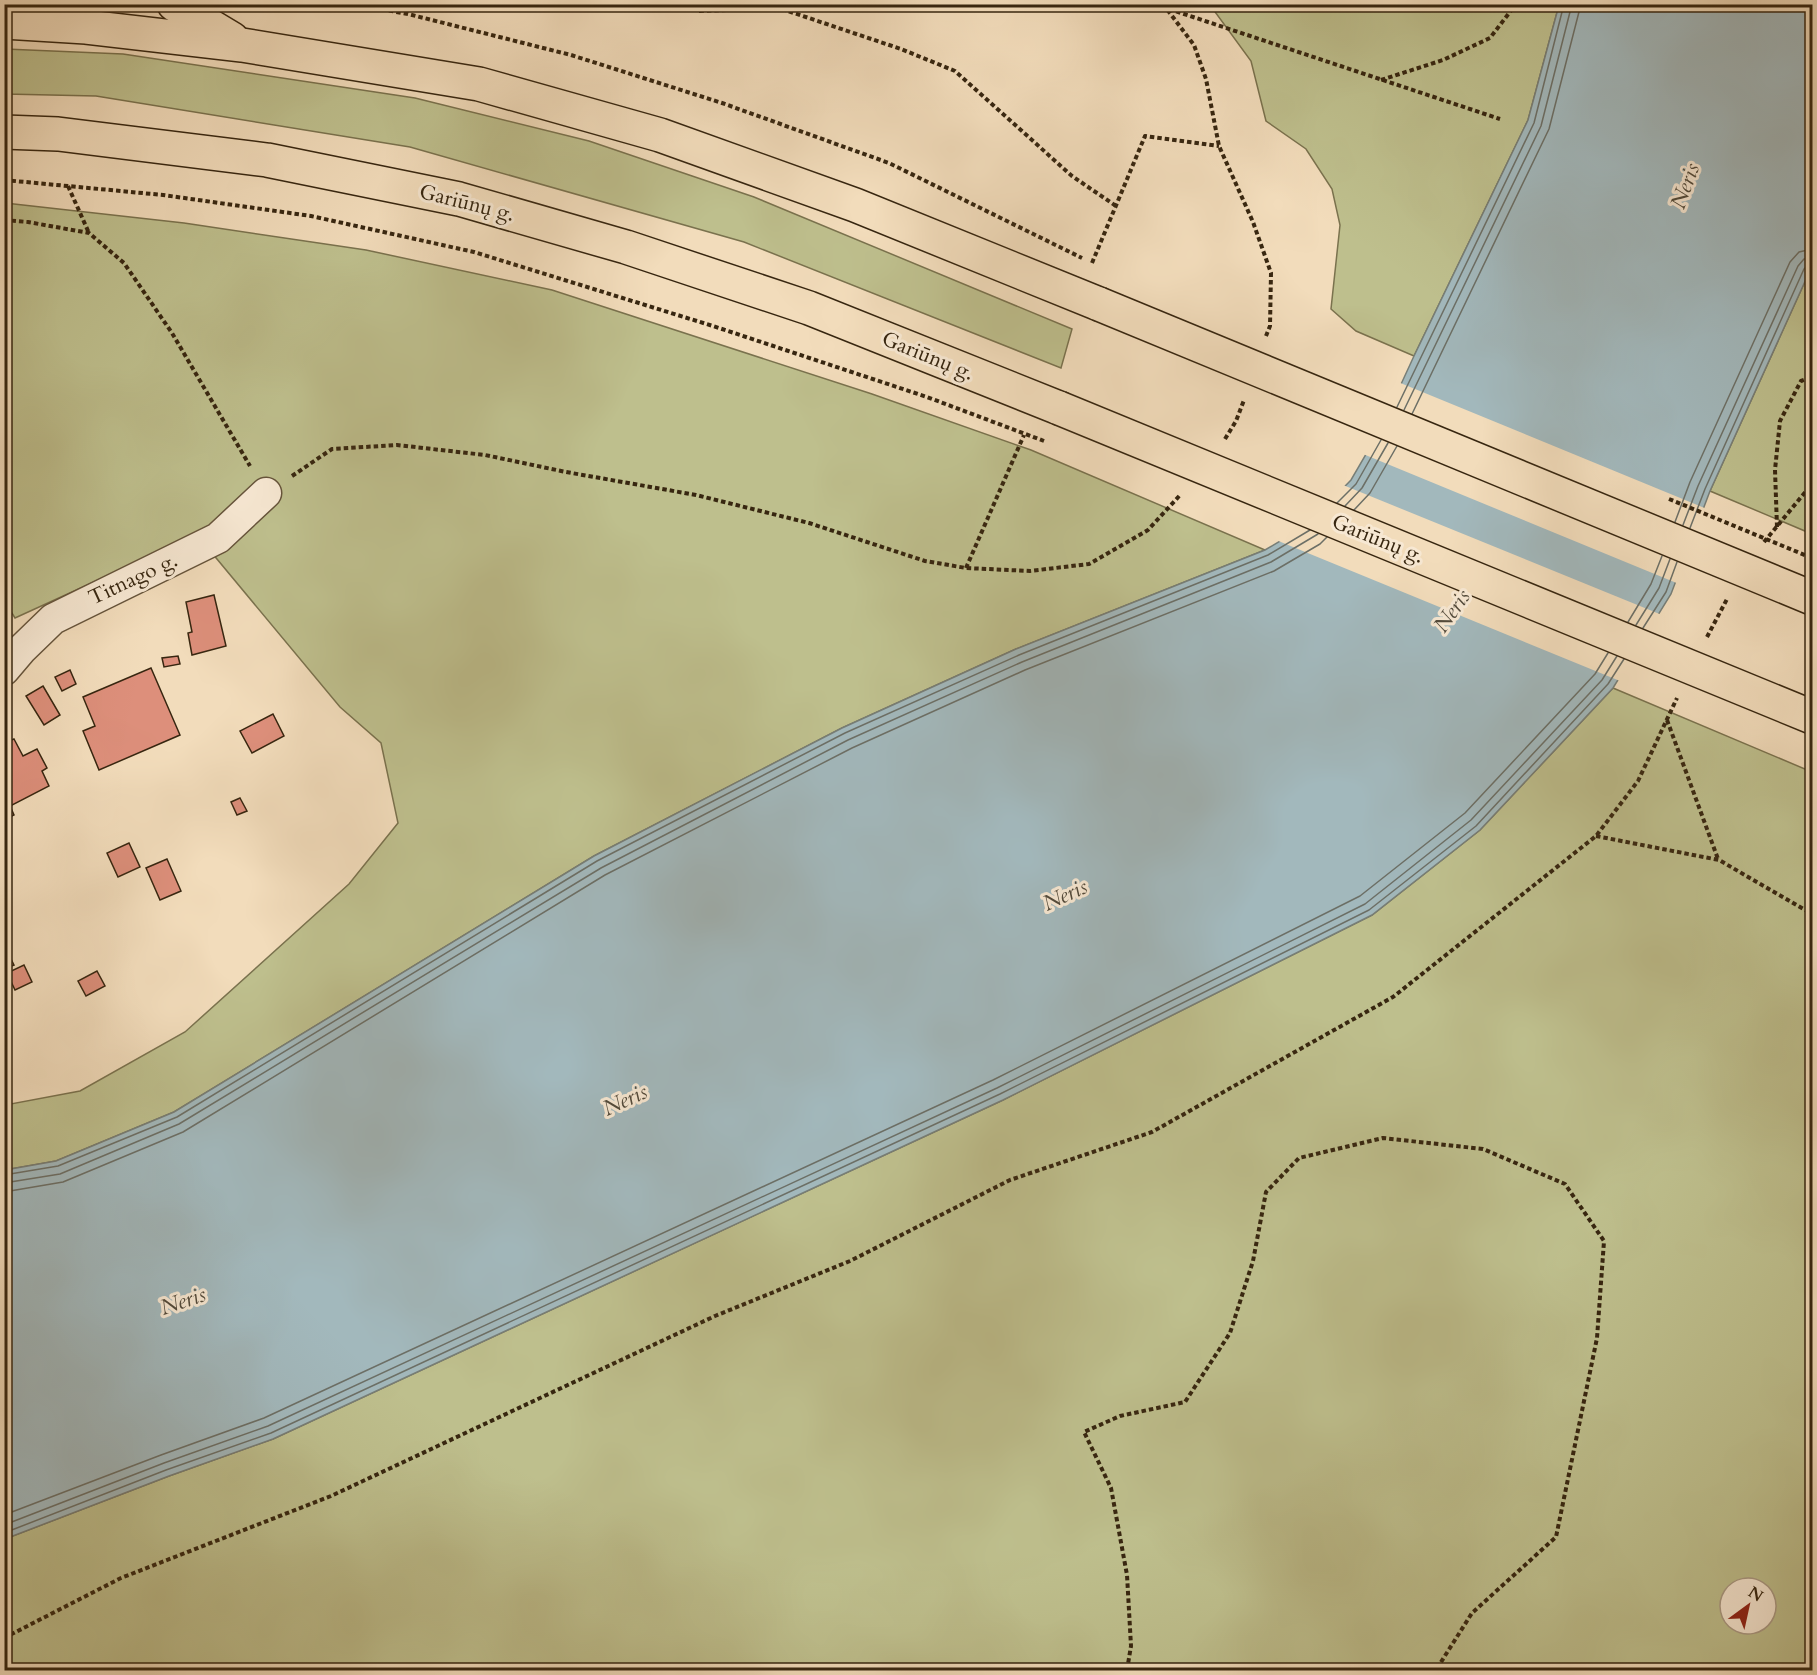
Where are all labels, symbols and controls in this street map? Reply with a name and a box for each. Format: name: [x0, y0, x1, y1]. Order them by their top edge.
water label: Neris: [1663, 159, 1707, 213]
street label: Gariūnų g.: [416, 177, 518, 229]
street label: Gariūnų g.: [878, 324, 978, 388]
street label: Gariūnų g.: [1328, 507, 1428, 571]
street label: Titnago g.: [84, 546, 182, 612]
water label: Neris: [1426, 583, 1478, 639]
water label: Neris: [1038, 871, 1093, 918]
water label: Neris: [598, 1076, 653, 1123]
water label: Neris: [156, 1279, 210, 1323]
north arrow: [1718, 1576, 1778, 1636]
text: N: [1744, 1581, 1768, 1607]

